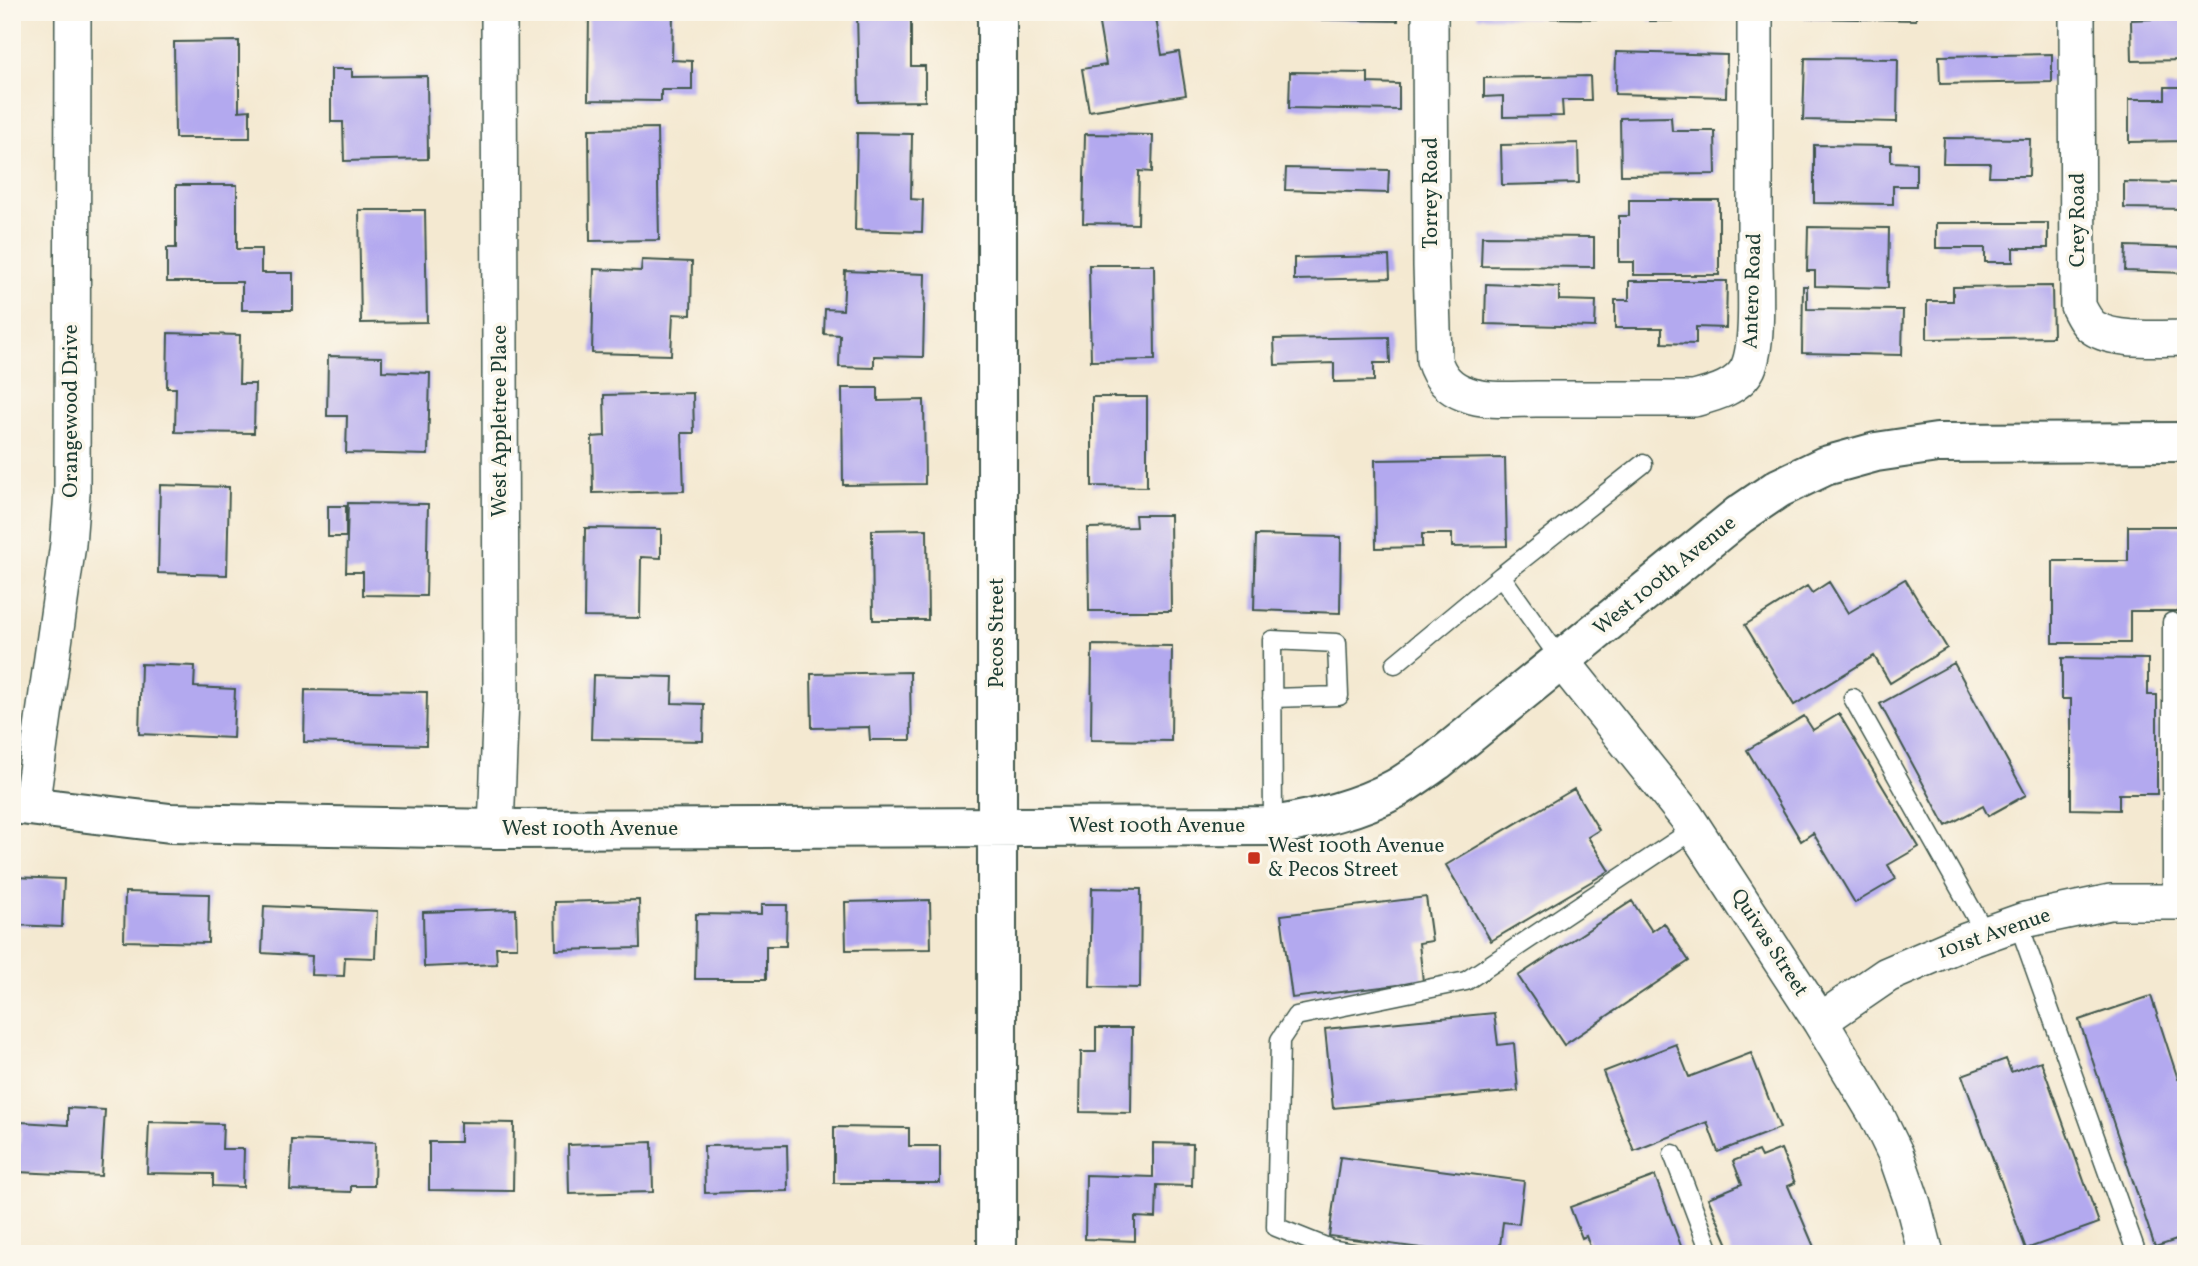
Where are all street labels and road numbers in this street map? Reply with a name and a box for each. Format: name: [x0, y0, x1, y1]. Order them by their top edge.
street label: Torrey Road: [1417, 137, 1446, 249]
street label: Crey Road: [2064, 173, 2093, 267]
street label: Antero Road: [1736, 233, 1770, 349]
street label: Orangewood Drive: [57, 324, 86, 498]
street label: West Appletree Place: [486, 325, 515, 517]
street label: West 100th Avenue: [1587, 509, 1743, 643]
street label: Pecos Street: [983, 578, 1012, 688]
street label: West 100th Avenue: [1069, 812, 1245, 841]
street label: West 100th Avenue: [502, 815, 678, 844]
street label: Quivas Street: [1723, 883, 1815, 1003]
street label: 101st Avenue: [1933, 901, 2055, 967]

